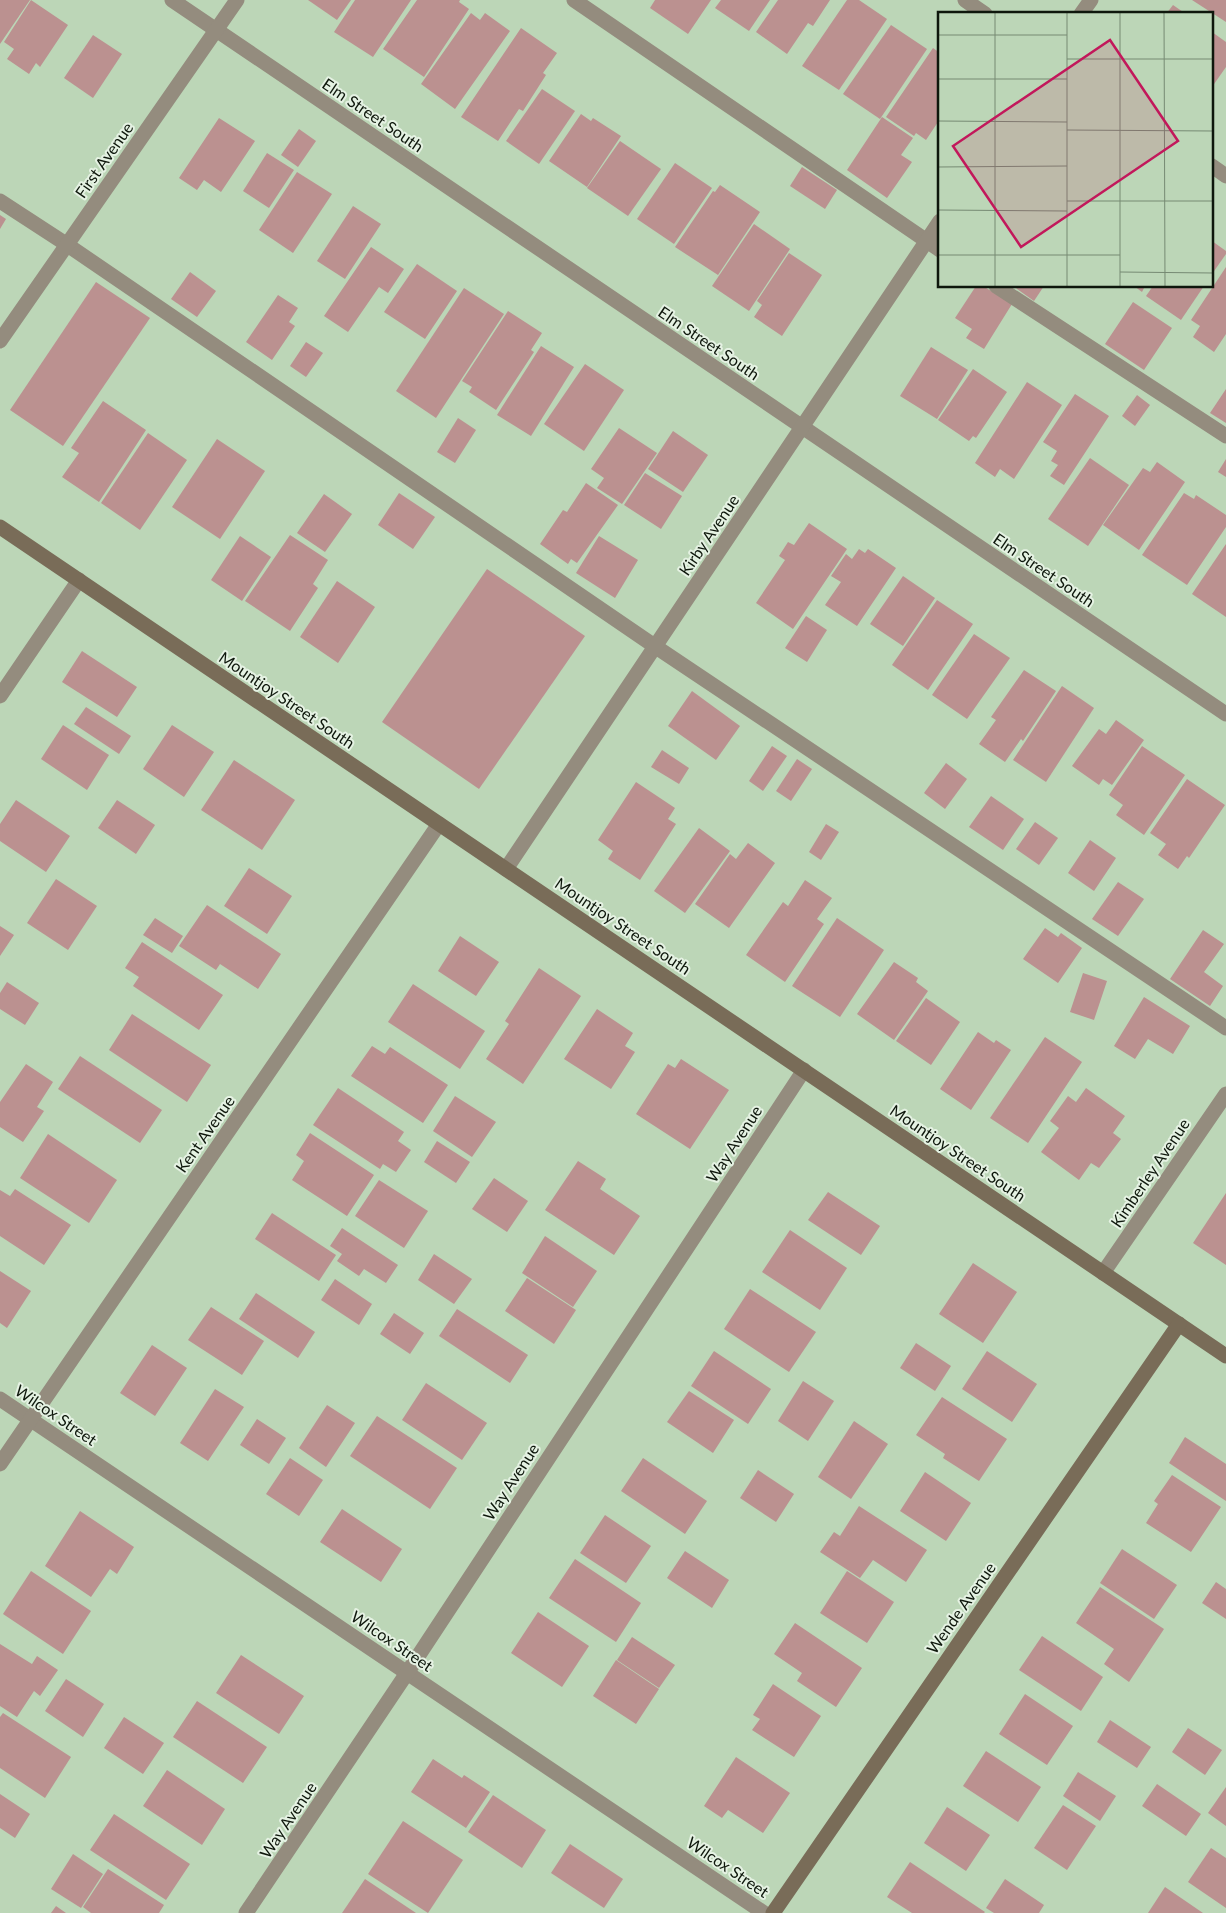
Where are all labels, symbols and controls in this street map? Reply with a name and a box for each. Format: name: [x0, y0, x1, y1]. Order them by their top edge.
inset map: [938, 12, 1214, 288]
street label: Elm Street South: [319, 74, 427, 155]
street label: First Avenue: [71, 118, 137, 201]
street label: Elm Street South: [655, 302, 763, 383]
street label: Kirby Avenue: [675, 491, 743, 579]
street label: Elm Street South: [990, 529, 1098, 610]
street label: Mountjoy Street South: [216, 647, 359, 752]
street label: Mountjoy Street South: [552, 873, 695, 978]
street label: Kent Avenue: [171, 1092, 238, 1176]
street label: Mountjoy Street South: [887, 1100, 1030, 1205]
street label: Way Avenue: [702, 1102, 765, 1186]
street label: Kimberley Avenue: [1106, 1115, 1193, 1231]
street label: Wilcox Street: [12, 1380, 101, 1449]
street label: Way Avenue: [479, 1440, 542, 1524]
street label: Wende Avenue: [922, 1558, 999, 1657]
street label: Wilcox Street: [348, 1606, 437, 1675]
street label: Way Avenue: [255, 1778, 320, 1861]
street label: Wilcox Street: [684, 1832, 773, 1901]

